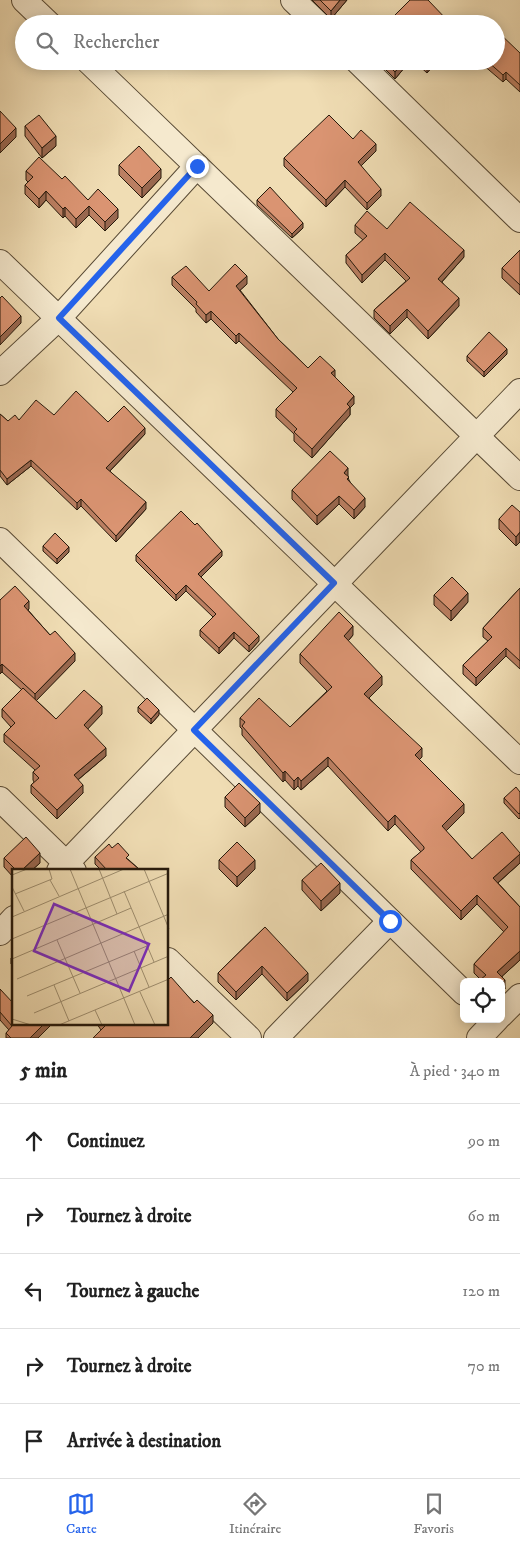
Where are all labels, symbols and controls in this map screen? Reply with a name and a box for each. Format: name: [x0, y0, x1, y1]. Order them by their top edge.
search box: [15, 15, 505, 70]
icon: search: [33, 29, 61, 57]
text: Rechercher: [73, 31, 159, 54]
route end: [186, 155, 209, 178]
inset map: [12, 869, 169, 1026]
route start: [379, 910, 402, 933]
map controls: [460, 978, 505, 1023]
button: locate: [460, 978, 505, 1023]
text: 5 min: [20, 1058, 67, 1084]
text: À pied · 340 m: [410, 1061, 500, 1081]
icon: ahead: [20, 1127, 48, 1155]
text: Continuez: [67, 1130, 145, 1153]
text: 90 m: [468, 1131, 500, 1151]
icon: right: [20, 1202, 48, 1230]
text: Tournez à droite: [67, 1205, 192, 1228]
text: 60 m: [468, 1206, 500, 1226]
icon: left: [20, 1277, 48, 1305]
text: Tournez à gauche: [67, 1280, 199, 1303]
text: 120 m: [462, 1281, 500, 1301]
icon: right: [20, 1352, 48, 1380]
text: Tournez à droite: [67, 1355, 192, 1378]
text: 70 m: [468, 1356, 500, 1376]
icon: arrive: [20, 1427, 48, 1455]
text: Arrivée à destination: [67, 1430, 221, 1453]
tab: Carte: [66, 1490, 97, 1538]
tab: Itinéraire: [229, 1490, 281, 1538]
tab: Favoris: [413, 1490, 454, 1538]

